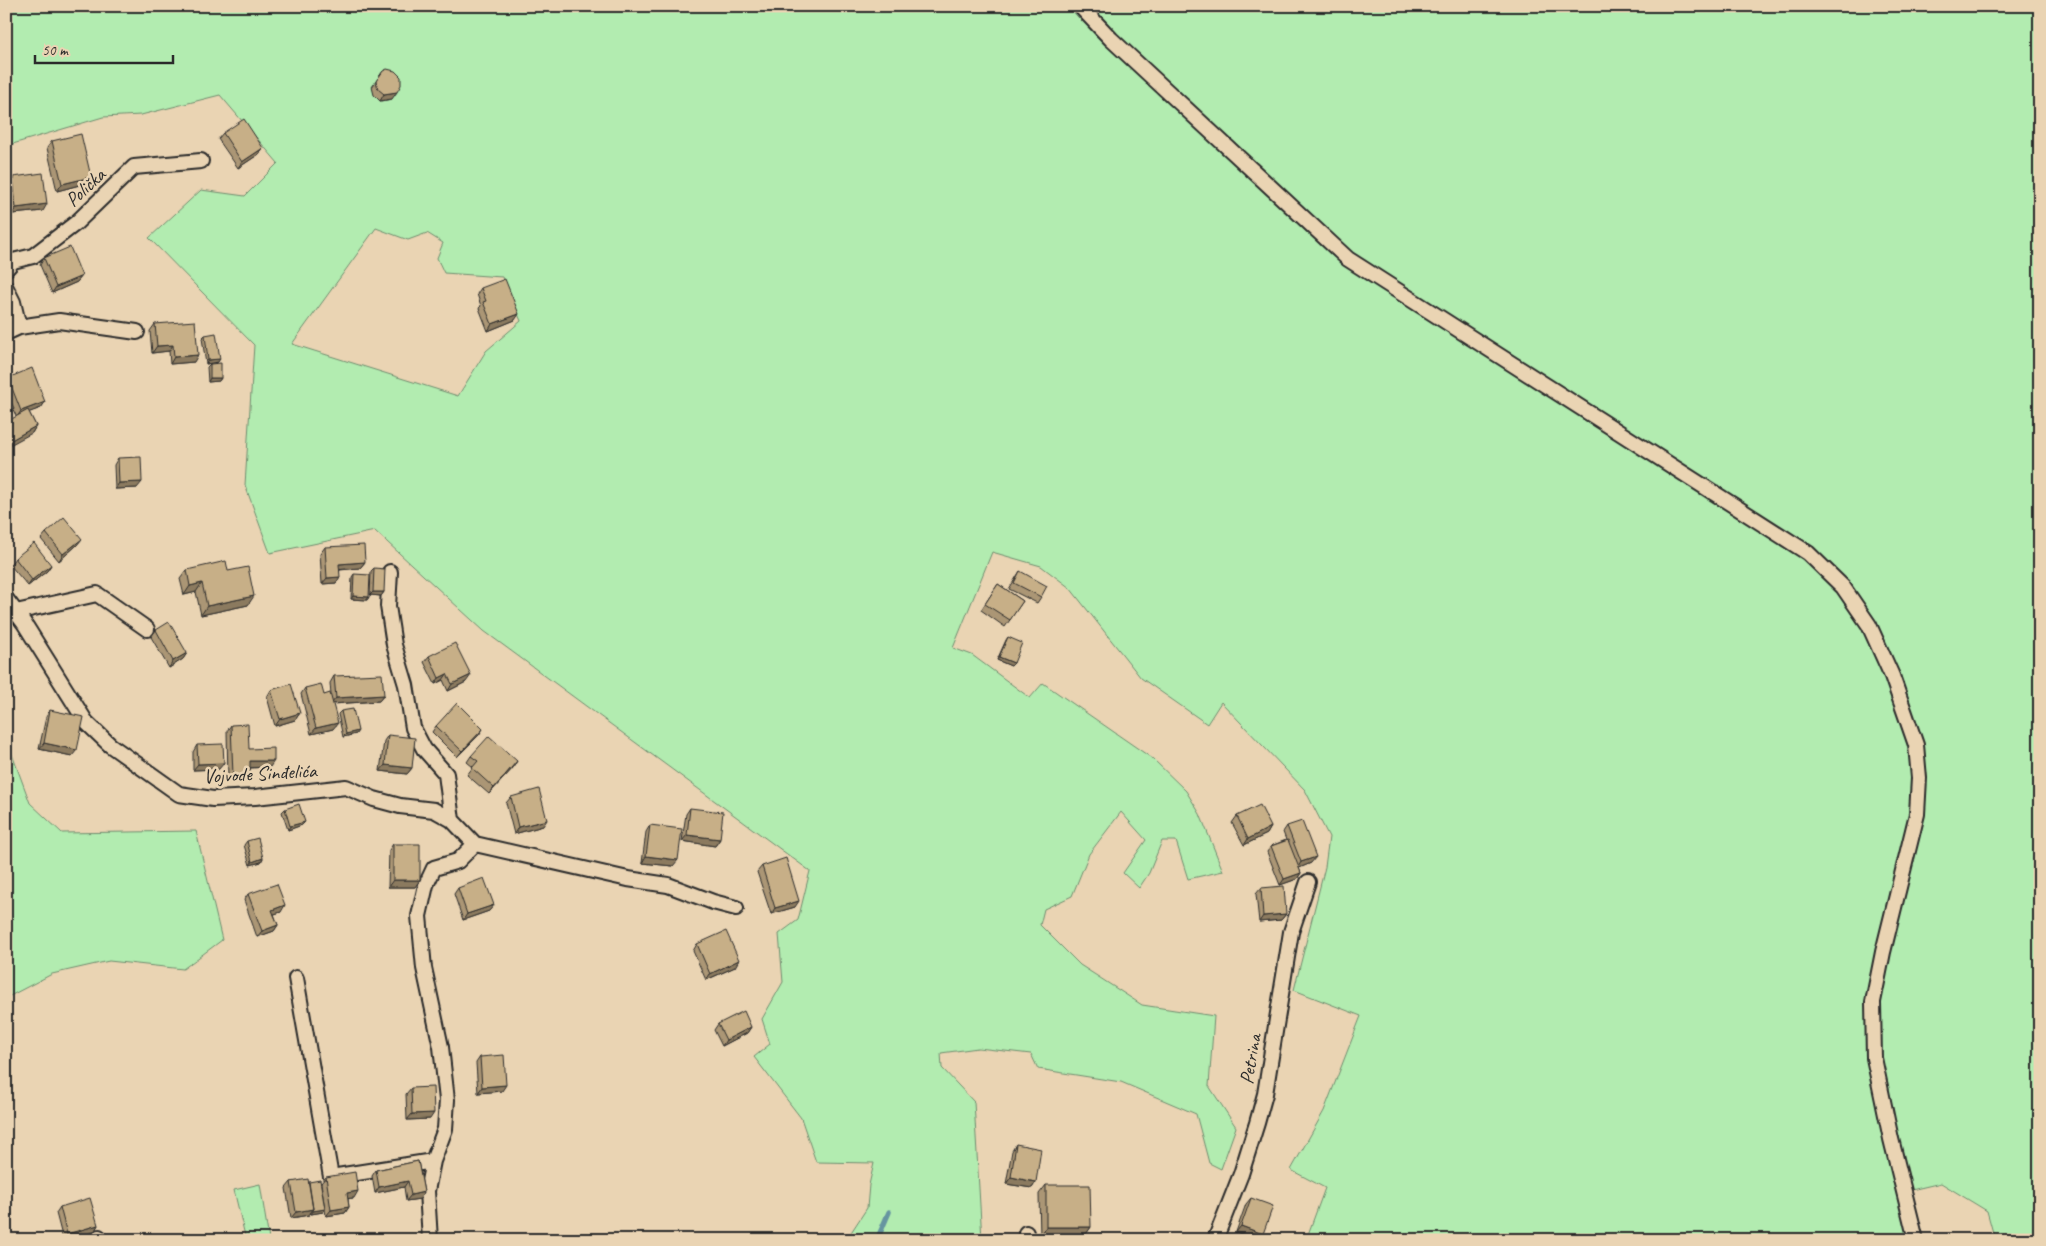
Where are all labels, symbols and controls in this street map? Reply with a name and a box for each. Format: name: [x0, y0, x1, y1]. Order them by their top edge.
scale bar: [35, 32, 172, 64]
text: 50 m: [42, 41, 69, 60]
street label: Polička: [60, 162, 112, 212]
street label: Vojvode Sinđelića: [203, 758, 319, 789]
street label: Petrina: [1234, 1030, 1267, 1086]

